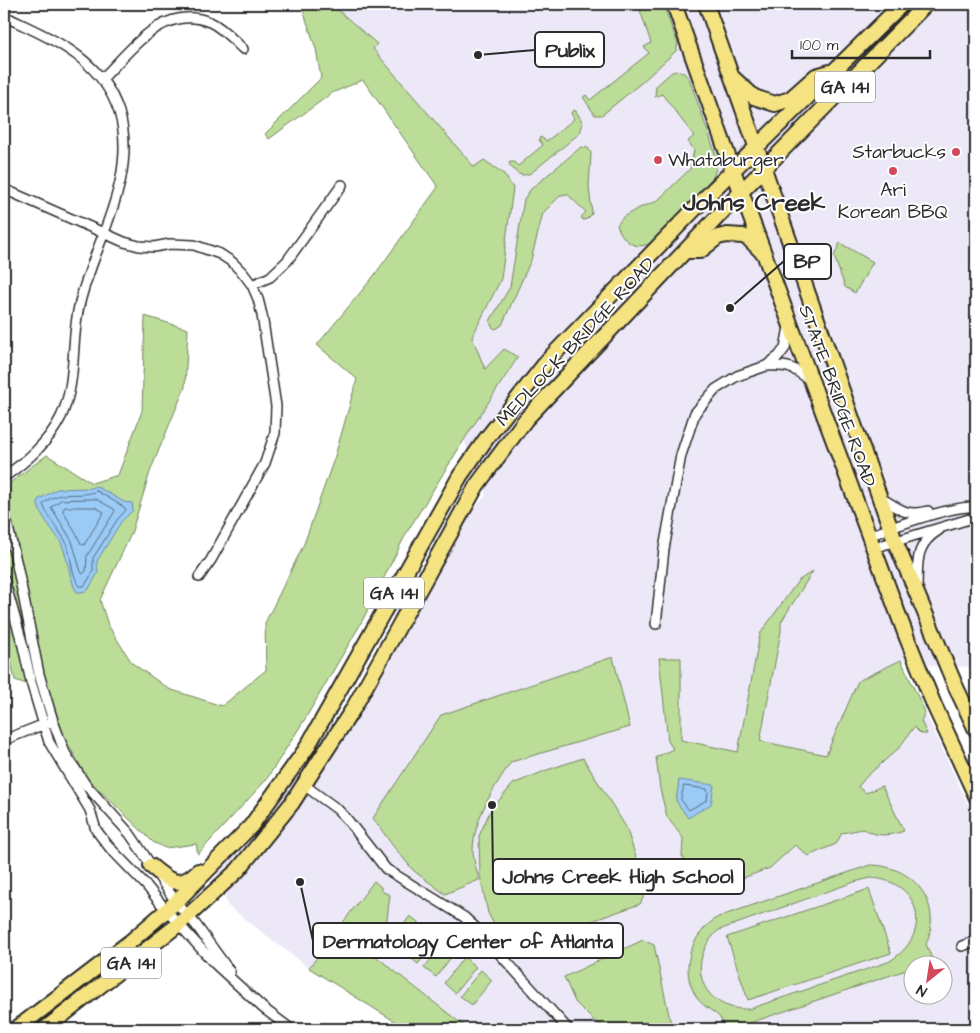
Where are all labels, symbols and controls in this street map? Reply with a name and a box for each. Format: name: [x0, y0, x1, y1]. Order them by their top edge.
scale bar: [792, 28, 930, 60]
callout: Publix: [535, 32, 604, 67]
text: 100 m: [800, 35, 839, 56]
text: Publix: [545, 37, 595, 65]
road number: GA 141: [815, 72, 875, 102]
place label: Starbucks: [852, 139, 946, 166]
marker: Starbucks: [950, 146, 962, 158]
place label: Whataburger: [668, 147, 784, 175]
marker: Whataburger: [652, 154, 664, 166]
marker: Ari Korean BBQ: [887, 165, 899, 177]
place label: Ari Korean BBQ: [838, 177, 948, 226]
district label: Johns Creek: [682, 186, 826, 220]
callout: BP: [784, 244, 831, 279]
text: BP: [794, 248, 821, 276]
street label: MEDLOCK BRIDGE ROAD: [490, 251, 662, 433]
street label: STATE BRIDGE ROAD: [791, 301, 883, 491]
road number: GA 141: [364, 578, 424, 608]
callout: Johns Creek High School: [493, 859, 744, 894]
text: Johns Creek High School: [501, 863, 734, 892]
callout: Dermatology Center of Atlanta: [313, 923, 623, 958]
text: Dermatology Center of Atlanta: [323, 928, 614, 957]
road number: GA 141: [101, 948, 161, 978]
north arrow: [902, 956, 952, 1006]
text: N: [913, 979, 931, 1001]

